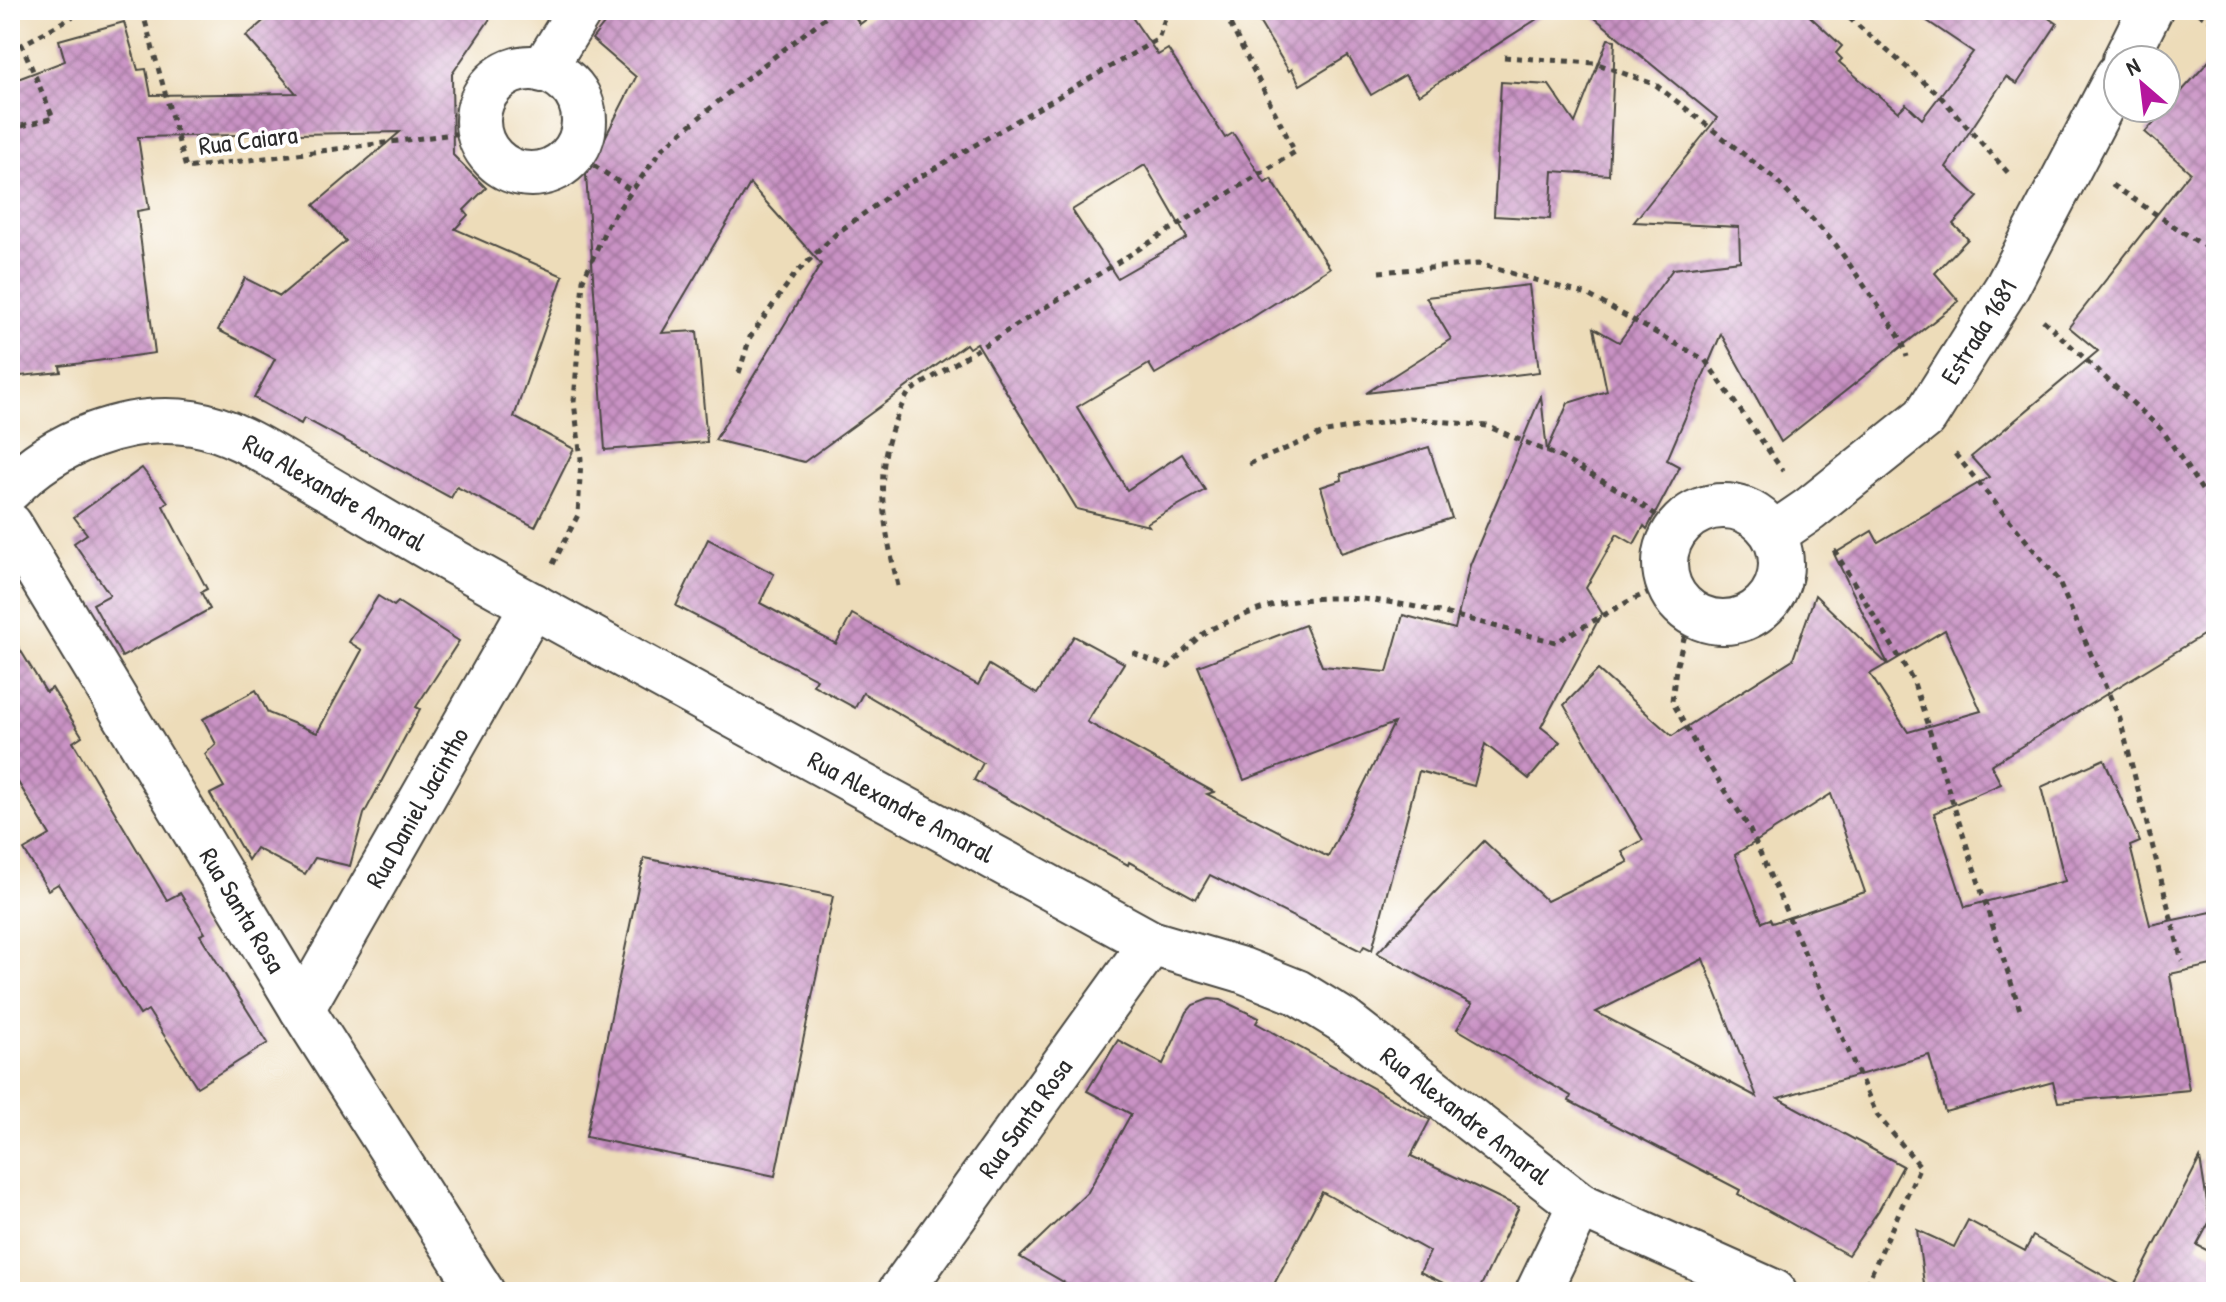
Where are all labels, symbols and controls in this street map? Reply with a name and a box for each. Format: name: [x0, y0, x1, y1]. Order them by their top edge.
north arrow: [2102, 44, 2182, 124]
text: N: [2120, 50, 2145, 82]
street label: Rua Caiara: [197, 116, 299, 163]
street label: Estrada 1681: [1932, 273, 2025, 390]
street label: Rua Alexandre Amaral: [237, 425, 432, 559]
street label: Rua Daniel Jacintho: [357, 721, 477, 894]
street label: Rua Alexandre Amaral: [802, 742, 1000, 871]
street label: Rua Santa Rosa: [192, 841, 294, 979]
street label: Rua Alexandre Amaral: [1374, 1038, 1558, 1192]
street label: Rua Santa Rosa: [969, 1051, 1080, 1185]

